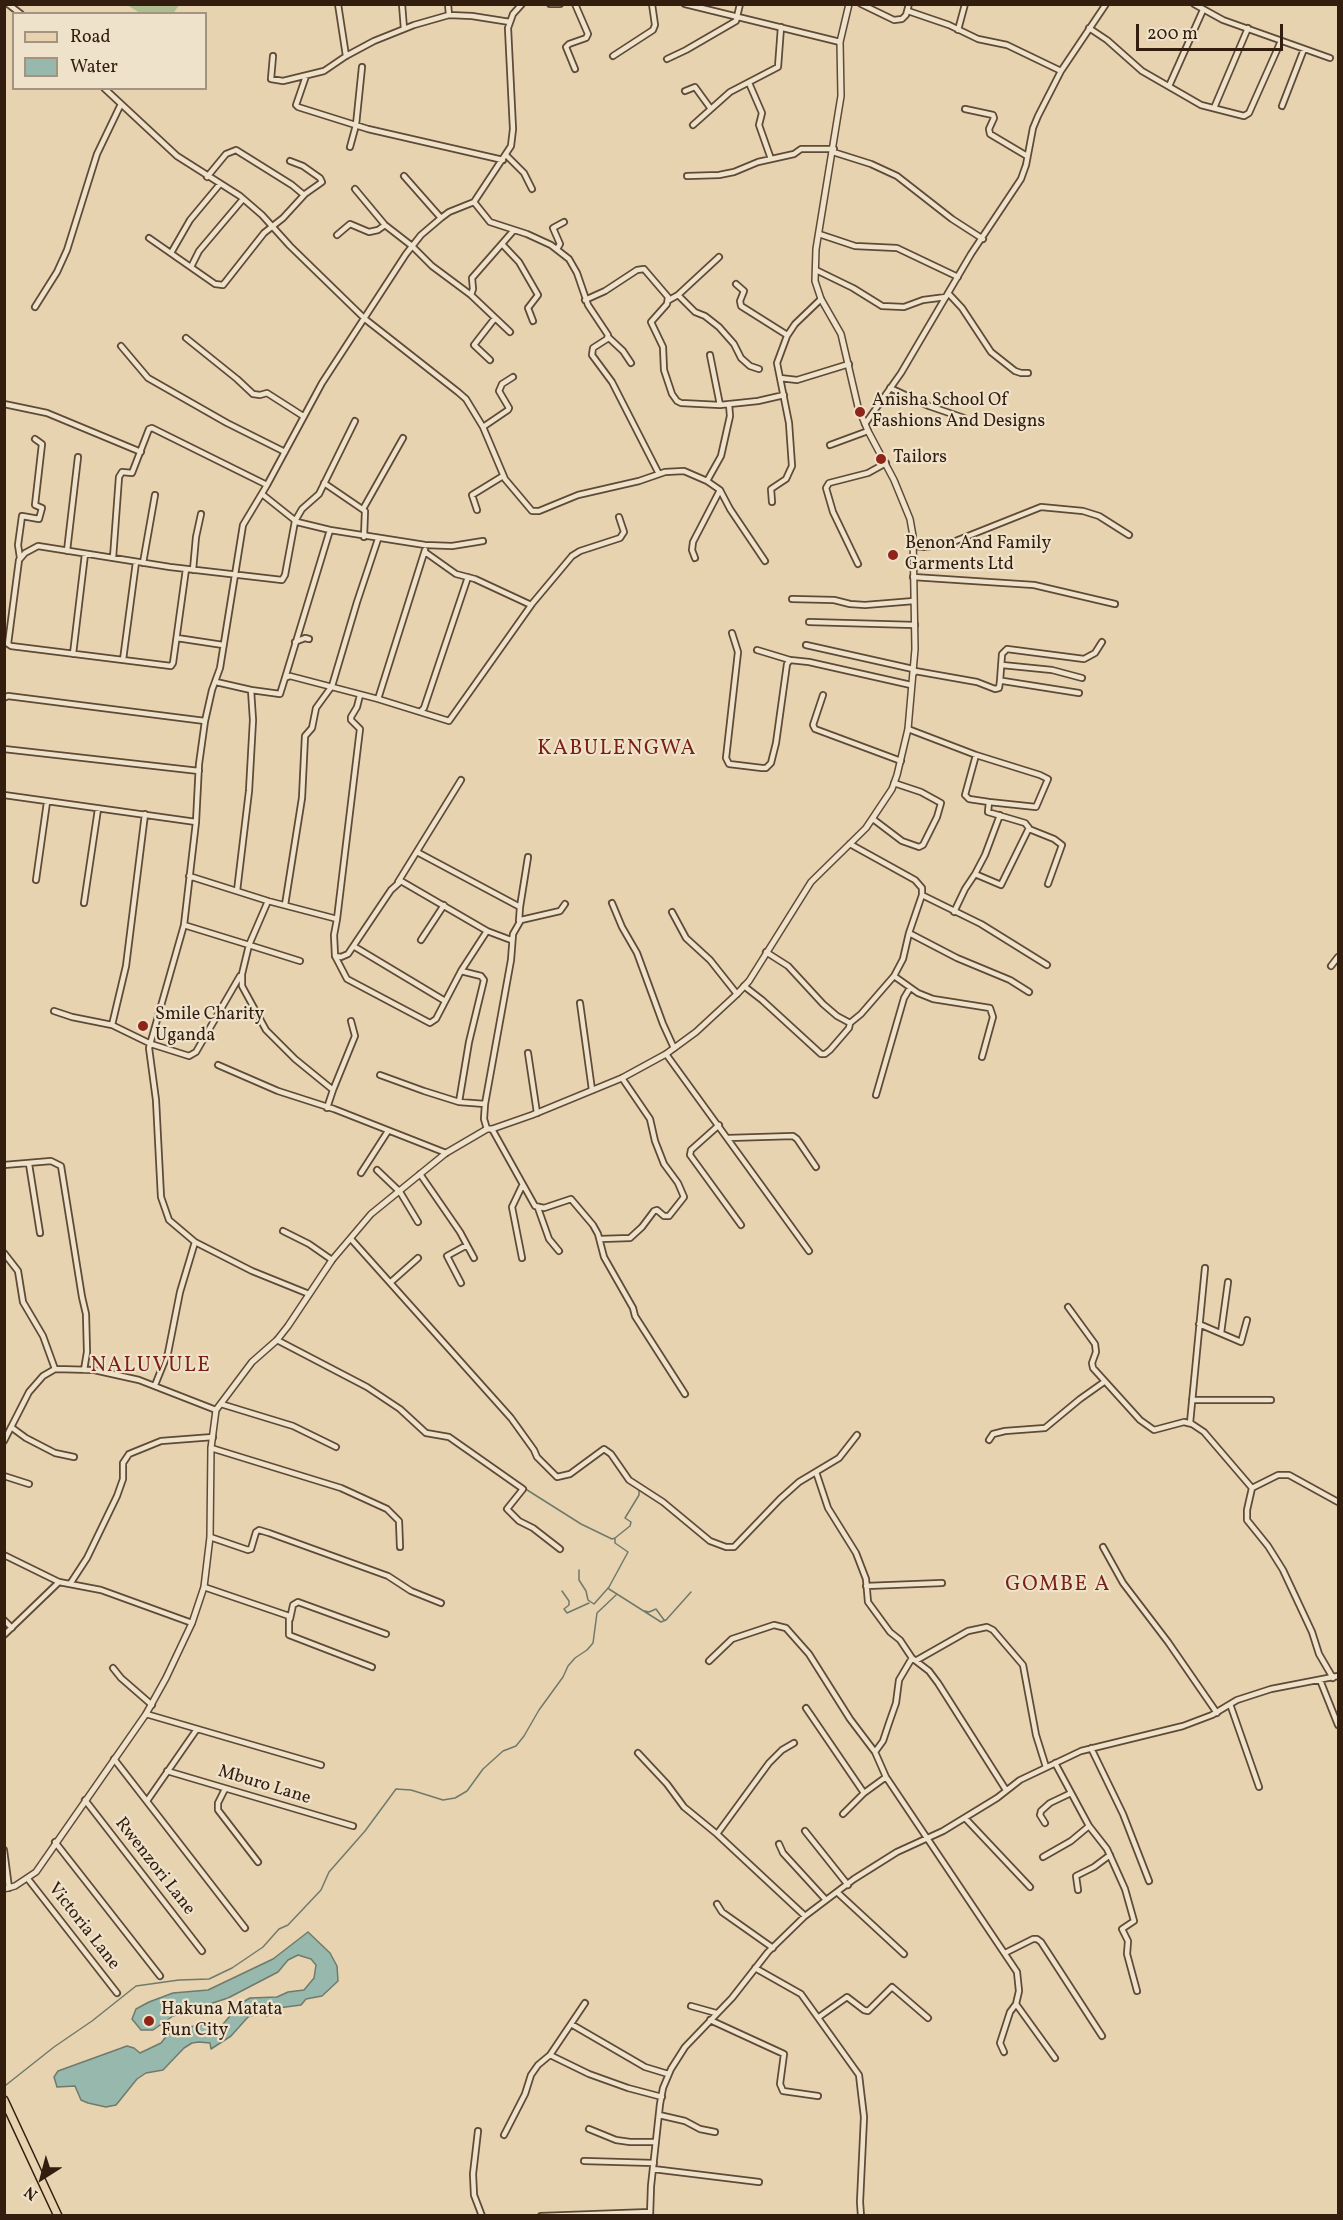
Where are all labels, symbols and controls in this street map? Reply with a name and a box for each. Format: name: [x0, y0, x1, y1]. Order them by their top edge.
legend: [12, 12, 207, 90]
scale bar: [1139, 12, 1286, 50]
text: 200 m: [1147, 22, 1198, 47]
text: Road: [70, 25, 111, 50]
text: Water: [70, 55, 118, 80]
place label: Anisha School Of Fashions And Designs: [872, 391, 1045, 434]
marker: Anisha School Of Fashions And Designs: [853, 405, 867, 419]
place label: Tailors: [893, 448, 947, 470]
marker: Tailors: [874, 452, 888, 466]
place label: Benon And Family Garments Ltd: [905, 534, 1051, 576]
marker: Benon And Family Garments Ltd: [886, 548, 900, 562]
district label: KABULENGWA: [537, 737, 697, 763]
place label: Smile Charity Uganda: [155, 1005, 264, 1048]
marker: Smile Charity Uganda: [136, 1019, 150, 1033]
district label: NALUVULE: [91, 1354, 211, 1380]
district label: GOMBE A: [1005, 1573, 1111, 1599]
street label: Mburo Lane: [215, 1762, 313, 1810]
street label: Rwenzori Lane: [109, 1814, 199, 1920]
street label: Victoria Lane: [42, 1879, 124, 1975]
place label: Hakuna Matata Fun City: [161, 2000, 283, 2042]
marker: Hakuna Matata Fun City: [142, 2014, 156, 2028]
north arrow: [12, 2148, 72, 2208]
text: N: [20, 2180, 43, 2205]

